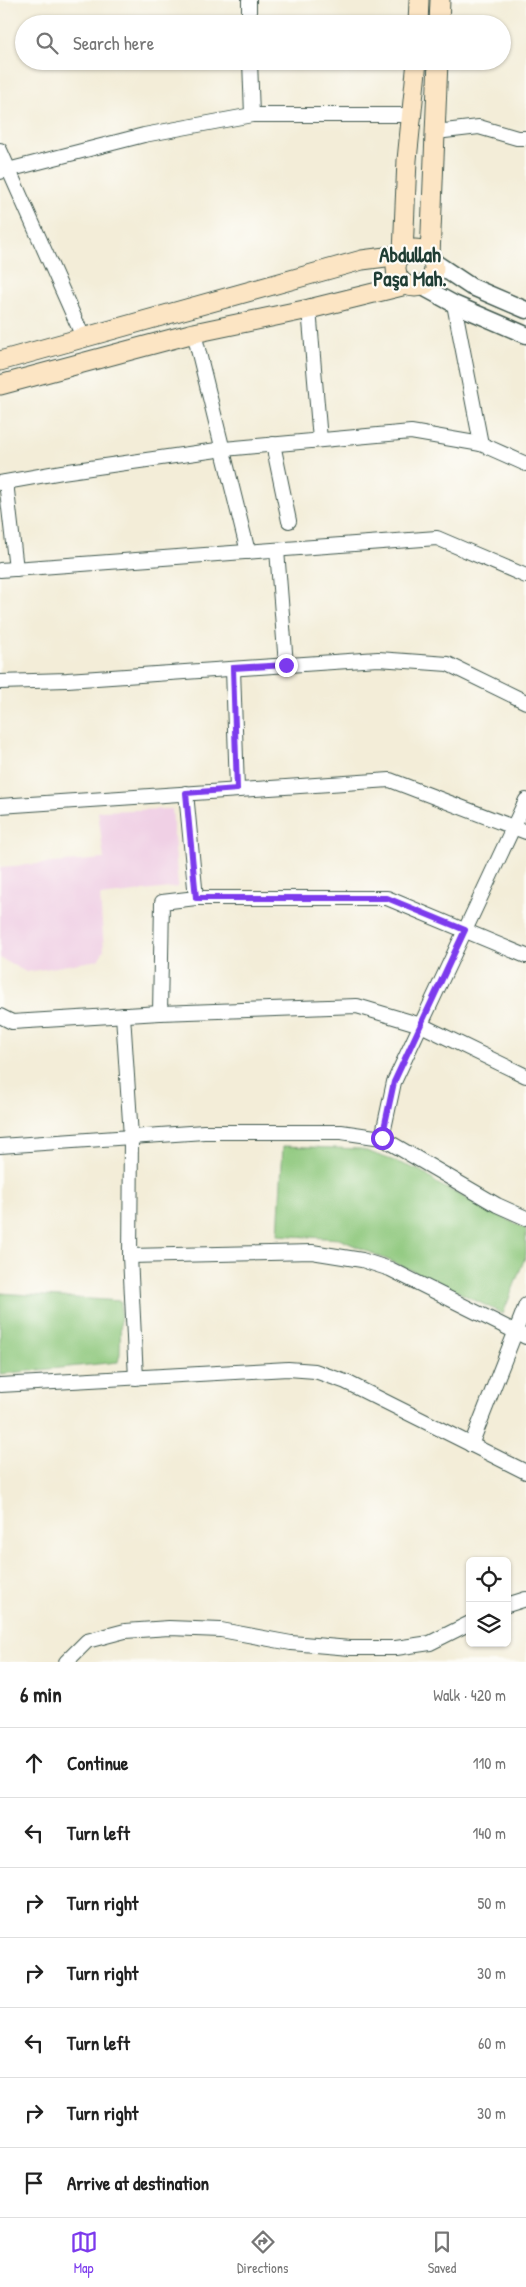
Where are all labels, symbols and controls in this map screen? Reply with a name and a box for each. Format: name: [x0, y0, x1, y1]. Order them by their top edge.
search box: [15, 15, 511, 70]
icon: search: [33, 29, 61, 57]
text: Search here: [73, 30, 154, 56]
district label: Abdullah Paşa Mah.: [373, 240, 447, 293]
route end: [275, 654, 298, 677]
route start: [371, 1127, 394, 1150]
map controls: [466, 1557, 511, 1647]
button: locate: [466, 1557, 511, 1602]
button: layers: [466, 1602, 511, 1647]
text: 6 min: [20, 1680, 62, 1709]
text: Walk · 420 m: [433, 1684, 506, 1706]
icon: ahead: [20, 1749, 48, 1777]
text: Continue: [67, 1750, 128, 1776]
text: 110 m: [473, 1752, 506, 1774]
icon: left: [20, 1819, 48, 1847]
text: Turn left: [67, 1820, 130, 1846]
text: 140 m: [472, 1822, 506, 1844]
icon: right: [20, 1889, 48, 1917]
text: Turn right: [67, 1890, 138, 1916]
text: 50 m: [478, 1892, 506, 1914]
icon: right: [20, 1959, 48, 1987]
text: Turn right: [67, 1960, 138, 1986]
text: 30 m: [477, 1962, 506, 1984]
icon: left: [20, 2029, 48, 2057]
text: Turn left: [67, 2030, 130, 2056]
text: 60 m: [478, 2032, 506, 2054]
icon: right: [20, 2099, 48, 2127]
text: Turn right: [67, 2100, 138, 2126]
text: 30 m: [477, 2102, 506, 2124]
icon: arrive: [20, 2169, 48, 2197]
text: Arrive at destination: [67, 2170, 209, 2196]
tab: Map: [70, 2228, 98, 2277]
tab: Directions: [237, 2228, 288, 2277]
tab: Saved: [428, 2228, 456, 2277]

